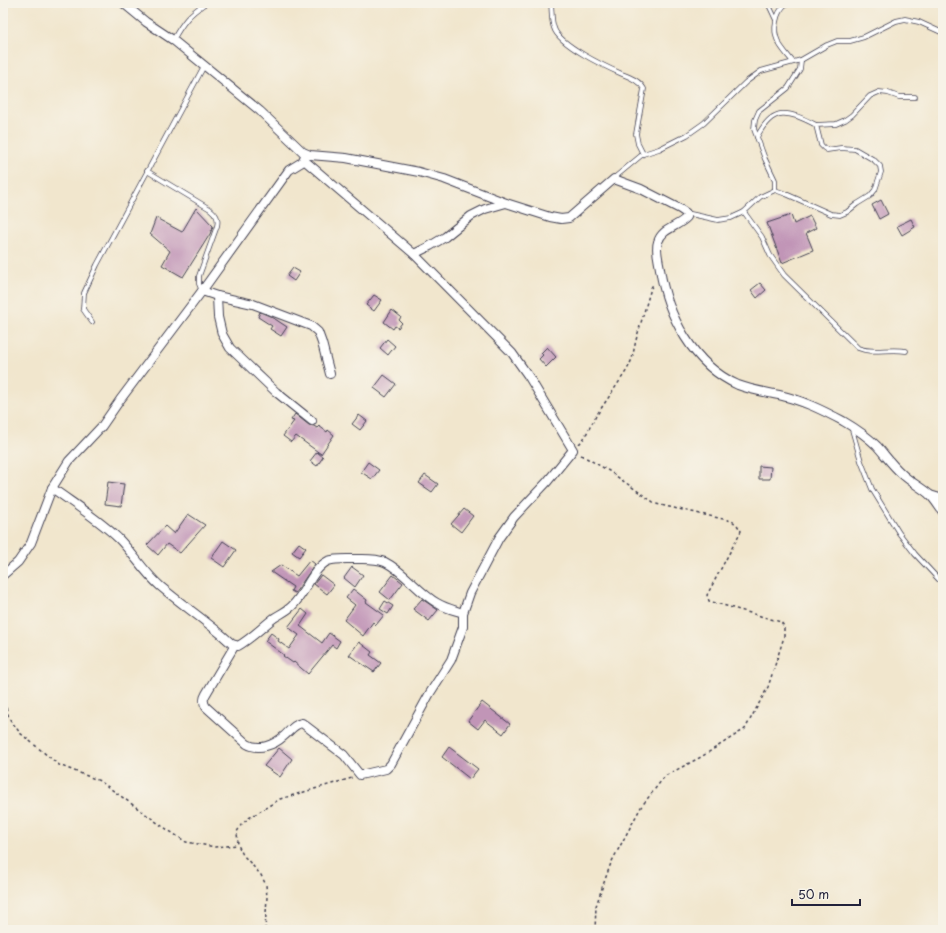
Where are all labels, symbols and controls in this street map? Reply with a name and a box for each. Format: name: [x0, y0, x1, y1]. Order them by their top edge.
scale bar: [792, 881, 860, 907]
text: 50 m: [798, 885, 829, 903]

